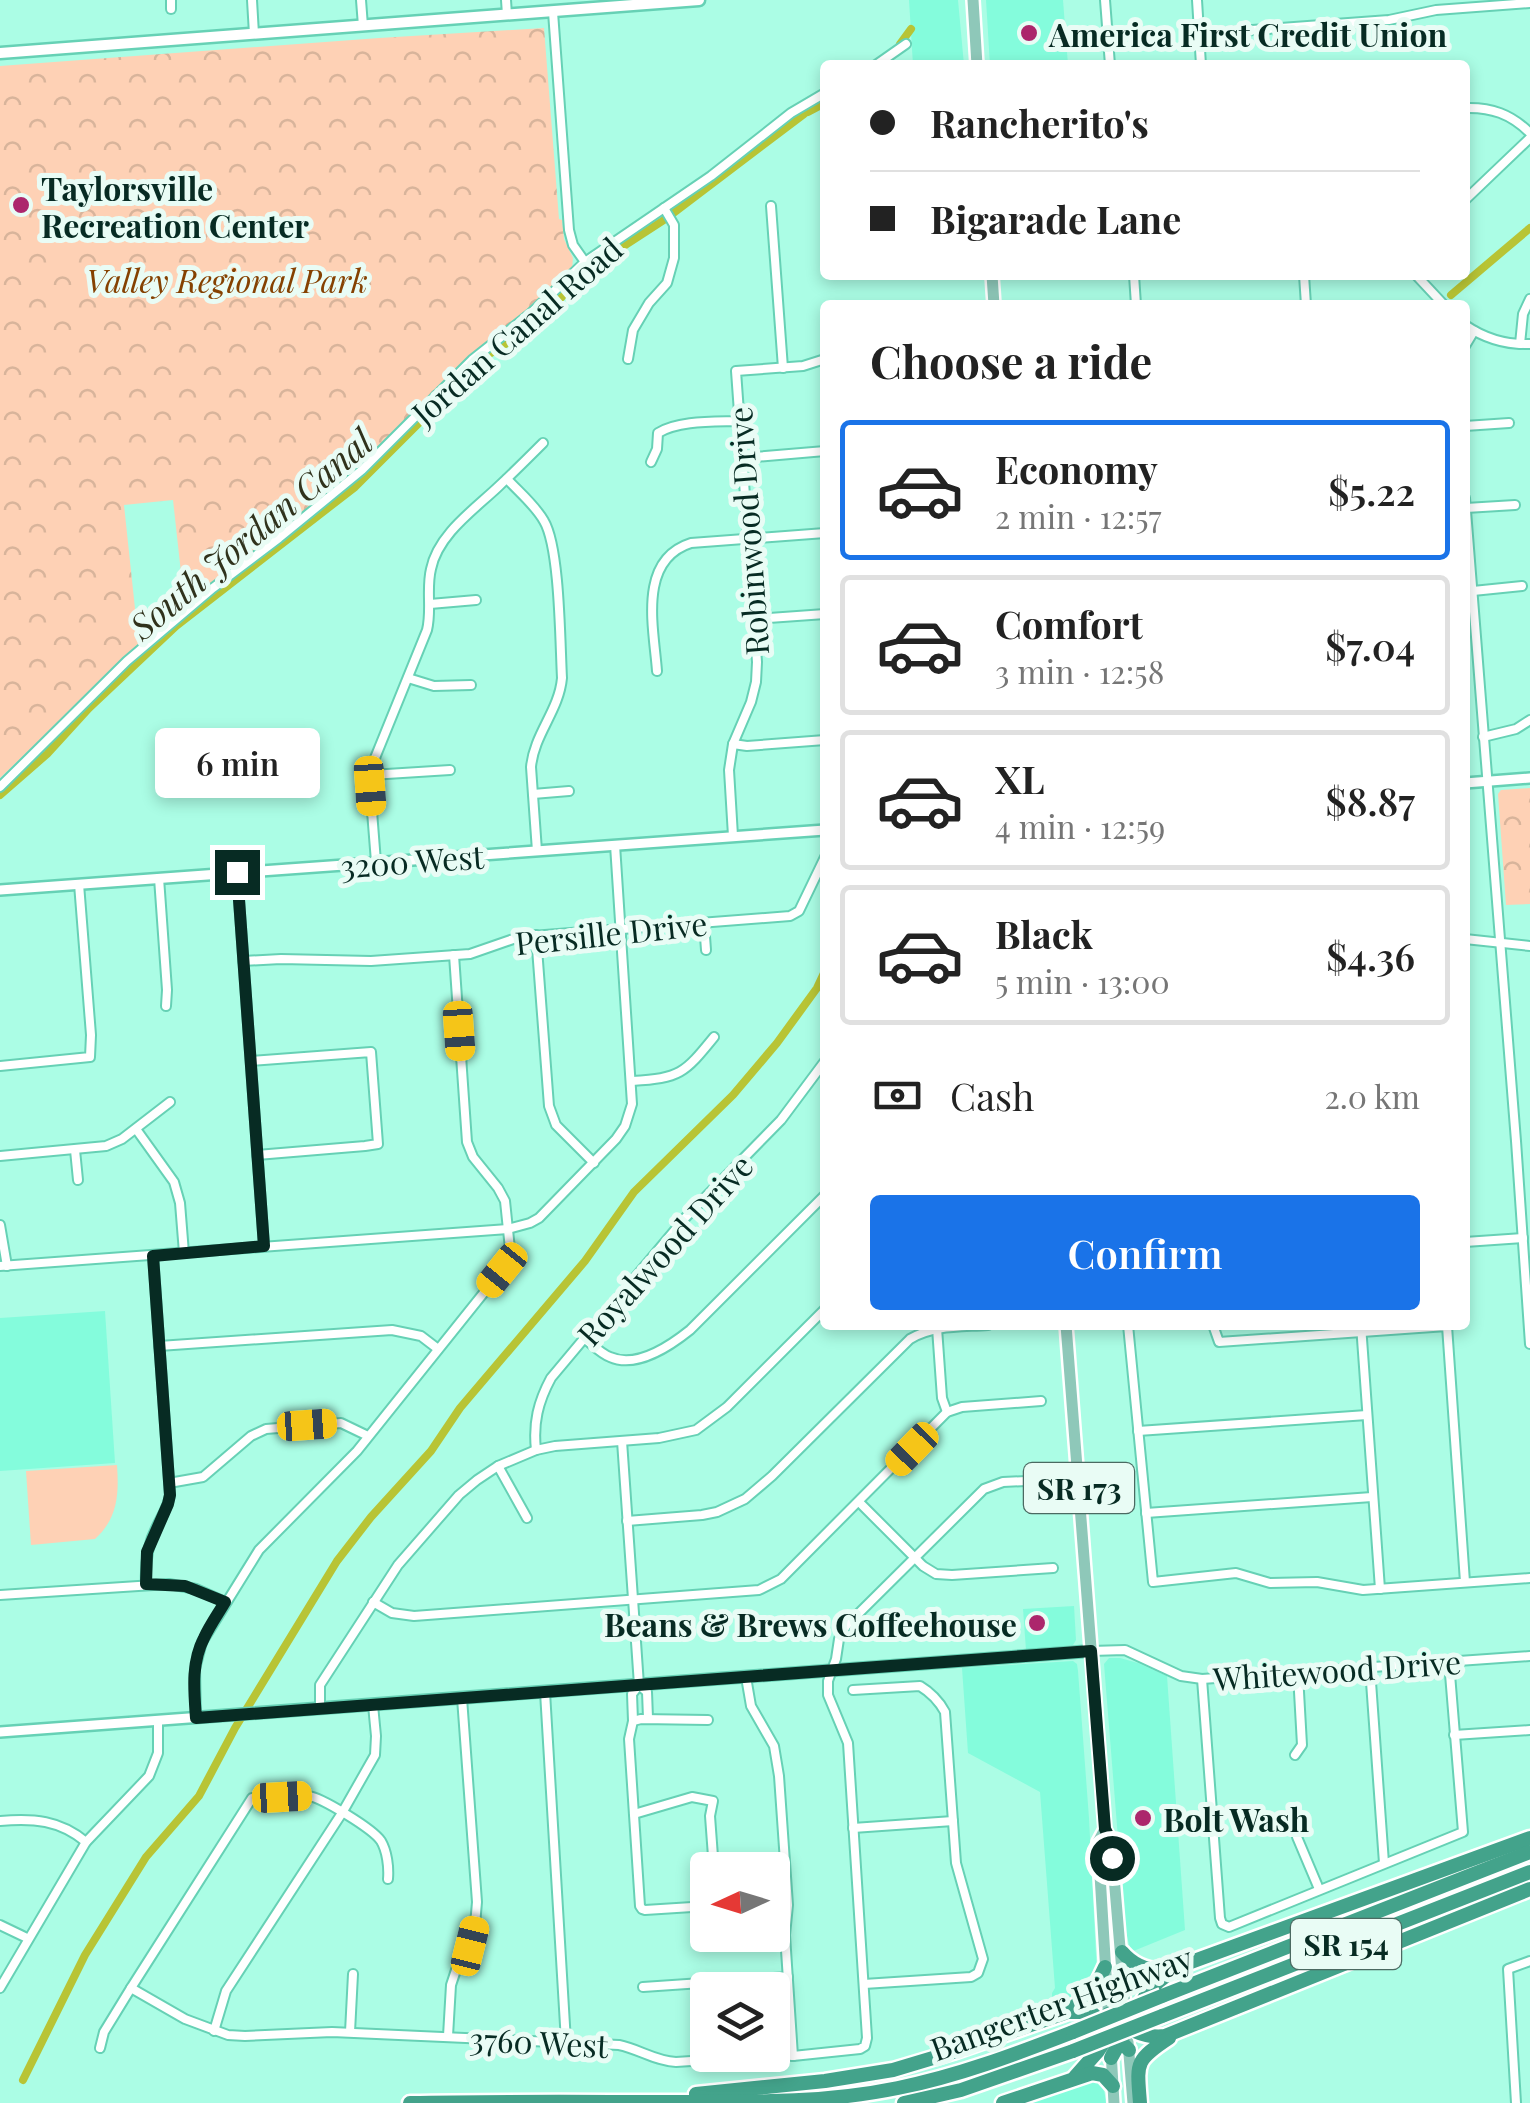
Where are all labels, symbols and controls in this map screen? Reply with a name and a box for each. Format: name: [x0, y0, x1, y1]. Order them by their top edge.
place label: America First Credit Union: [1048, 12, 1447, 55]
marker: America First Credit Union: [1018, 22, 1040, 44]
text: Rancherito's: [930, 97, 1149, 148]
place label: Taylorsville Recreation Center: [41, 166, 309, 246]
text: Bigarade Lane: [930, 193, 1181, 244]
marker: Taylorsville Recreation Center: [10, 194, 32, 216]
street label: Jordan Canal Road: [401, 227, 630, 434]
park label: Valley Regional Park: [86, 258, 368, 301]
text: Choose a ride: [870, 330, 1152, 390]
street label: Robinwood Drive: [717, 405, 777, 657]
water label: South Jordan Canal: [118, 416, 383, 649]
text: Economy: [995, 443, 1158, 494]
icon: car: [875, 445, 965, 535]
text: $5.22: [1328, 465, 1415, 516]
text: 2 min · 12:57: [995, 494, 1162, 537]
text: Comfort: [995, 598, 1143, 649]
icon: car: [875, 600, 965, 690]
text: $7.04: [1325, 620, 1415, 671]
text: 3 min · 12:58: [995, 649, 1164, 692]
callout: 6 min: [154, 727, 320, 797]
text: 6 min: [196, 741, 279, 784]
text: XL: [995, 753, 1044, 804]
car: [353, 755, 387, 817]
icon: car: [875, 755, 965, 845]
text: $8.87: [1326, 775, 1415, 826]
text: 4 min · 12:59: [995, 804, 1165, 847]
street label: 3200 West: [339, 833, 486, 886]
route end: [215, 850, 260, 895]
street label: Persille Drive: [513, 901, 709, 963]
text: Black: [995, 908, 1093, 959]
icon: car: [875, 910, 965, 1000]
text: $4.36: [1326, 930, 1415, 981]
text: 5 min · 13:00: [995, 959, 1170, 1002]
car: [442, 1000, 476, 1062]
icon: cash: [870, 1068, 925, 1123]
text: Cash: [950, 1070, 1034, 1121]
text: 2.0 km: [1324, 1074, 1420, 1117]
street label: Royalwood Drive: [567, 1144, 761, 1354]
button: Confirm: [870, 1195, 1420, 1310]
car: [471, 1237, 533, 1303]
car: [276, 1408, 338, 1442]
car: [880, 1417, 944, 1481]
road number: SR 173: [1024, 1463, 1134, 1513]
place label: Beans & Brews Coffeehouse: [604, 1602, 1017, 1645]
marker: Beans & Brews Coffeehouse: [1026, 1612, 1048, 1634]
street label: Whitewood Drive: [1211, 1639, 1463, 1699]
car: [251, 1780, 313, 1814]
place label: Bolt Wash: [1163, 1797, 1310, 1840]
marker: Bolt Wash: [1132, 1807, 1154, 1829]
route start: [1090, 1836, 1135, 1881]
north arrow: [690, 1852, 790, 1952]
map controls: [690, 1852, 790, 2072]
car: [448, 1913, 492, 1979]
road number: SR 154: [1291, 1919, 1401, 1969]
street label: Bangerter Highway: [924, 1935, 1198, 2069]
button: layers: [690, 1972, 790, 2072]
street label: 3760 West: [469, 2016, 610, 2066]

